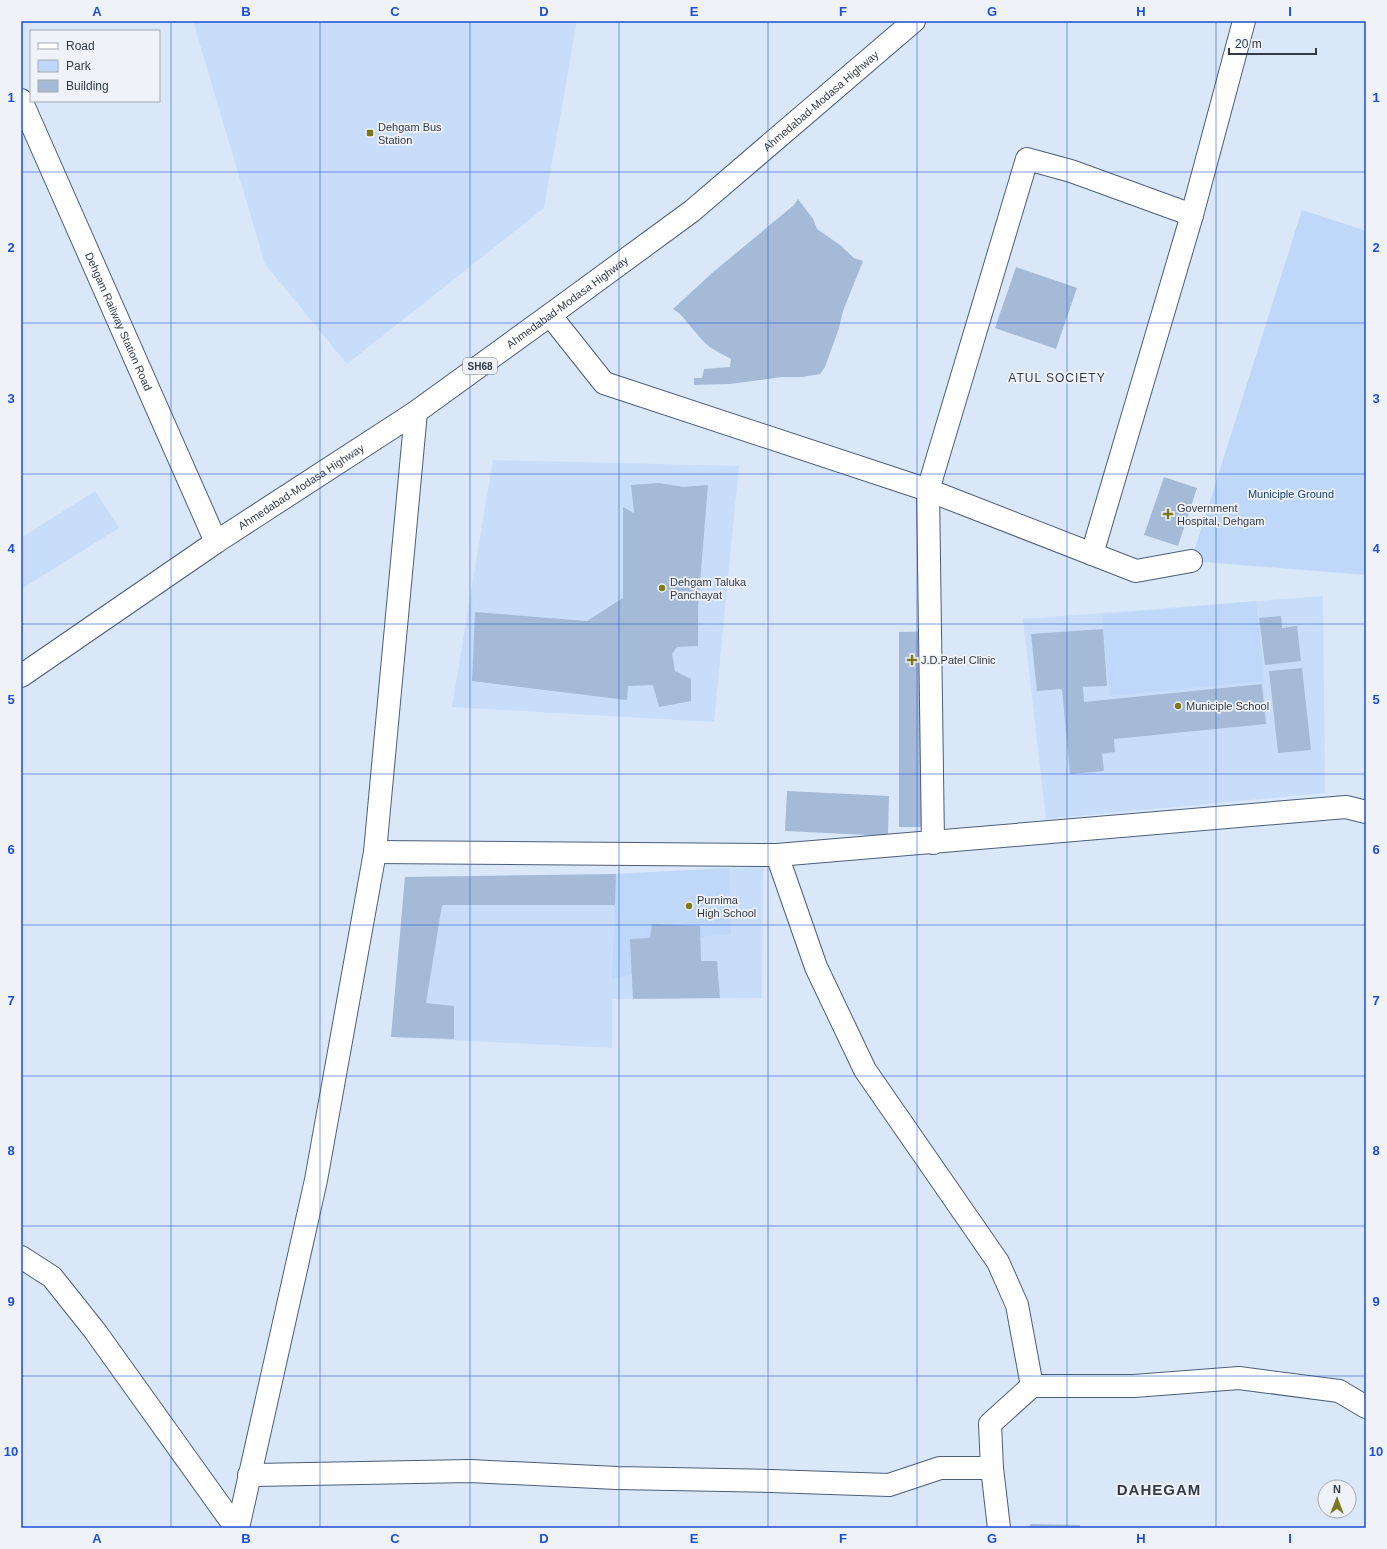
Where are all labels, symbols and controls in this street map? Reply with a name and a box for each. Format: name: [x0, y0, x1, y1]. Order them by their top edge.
text: A: [92, 4, 102, 19]
text: B: [241, 4, 251, 19]
text: C: [390, 4, 400, 19]
text: D: [539, 4, 549, 19]
text: E: [690, 4, 699, 19]
text: F: [839, 4, 847, 19]
text: G: [987, 4, 997, 19]
text: H: [1136, 4, 1146, 19]
text: I: [1288, 4, 1292, 19]
legend: [30, 30, 160, 102]
scale bar: [1229, 30, 1316, 56]
text: 20 m: [1235, 37, 1262, 51]
text: Road: [66, 39, 95, 53]
street label: Ahmedabad-Modasa Highway: [761, 48, 881, 153]
text: Park: [66, 59, 92, 73]
text: Building: [66, 79, 109, 93]
text: 1: [7, 90, 15, 105]
text: 1: [1372, 90, 1380, 105]
place label: Dehgam Bus Station: [378, 121, 442, 146]
marker: Dehgam Bus Station: [365, 128, 375, 138]
text: 2: [7, 240, 15, 255]
text: 2: [1372, 240, 1380, 255]
street label: Dehgam Railway Station Road: [83, 250, 154, 392]
street label: Ahmedabad-Modasa Highway: [504, 254, 631, 351]
road number: SH68: [463, 358, 497, 374]
district label: ATUL SOCIETY: [1008, 371, 1106, 385]
text: 3: [7, 391, 15, 406]
text: 3: [1372, 391, 1380, 406]
street label: Ahmedabad-Modasa Highway: [236, 441, 367, 532]
park label: Municiple Ground: [1248, 488, 1334, 500]
place label: Government Hospital, Dehgam: [1177, 502, 1264, 527]
marker: Government Hospital, Dehgam: [1162, 508, 1174, 520]
text: 4: [7, 541, 15, 556]
text: 4: [1372, 541, 1380, 556]
place label: Dehgam Taluka Panchayat: [670, 576, 747, 601]
marker: Dehgam Taluka Panchayat: [657, 583, 667, 593]
marker: J.D.Patel Clinic: [906, 654, 918, 666]
place label: J.D.Patel Clinic: [921, 654, 996, 666]
text: 5: [7, 692, 15, 707]
text: 5: [1372, 692, 1380, 707]
place label: Municiple School: [1186, 700, 1269, 712]
marker: Municiple School: [1173, 701, 1183, 711]
text: 6: [7, 842, 15, 857]
text: 6: [1372, 842, 1380, 857]
place label: Purnima High School: [697, 894, 756, 919]
marker: Purnima High School: [684, 901, 694, 911]
text: 7: [7, 993, 15, 1008]
text: 7: [1372, 993, 1380, 1008]
text: 8: [7, 1143, 15, 1158]
text: 8: [1372, 1143, 1380, 1158]
text: 9: [7, 1294, 15, 1309]
text: 9: [1372, 1294, 1380, 1309]
text: 10: [4, 1444, 18, 1459]
text: 10: [1369, 1444, 1383, 1459]
north arrow: [1317, 1479, 1357, 1519]
district label: DAHEGAM: [1117, 1481, 1201, 1498]
text: N: [1333, 1483, 1341, 1495]
text: A: [92, 1531, 102, 1546]
text: B: [241, 1531, 251, 1546]
text: C: [390, 1531, 400, 1546]
text: D: [539, 1531, 549, 1546]
text: E: [690, 1531, 699, 1546]
text: F: [839, 1531, 847, 1546]
text: G: [987, 1531, 997, 1546]
text: H: [1136, 1531, 1146, 1546]
text: I: [1288, 1531, 1292, 1546]

